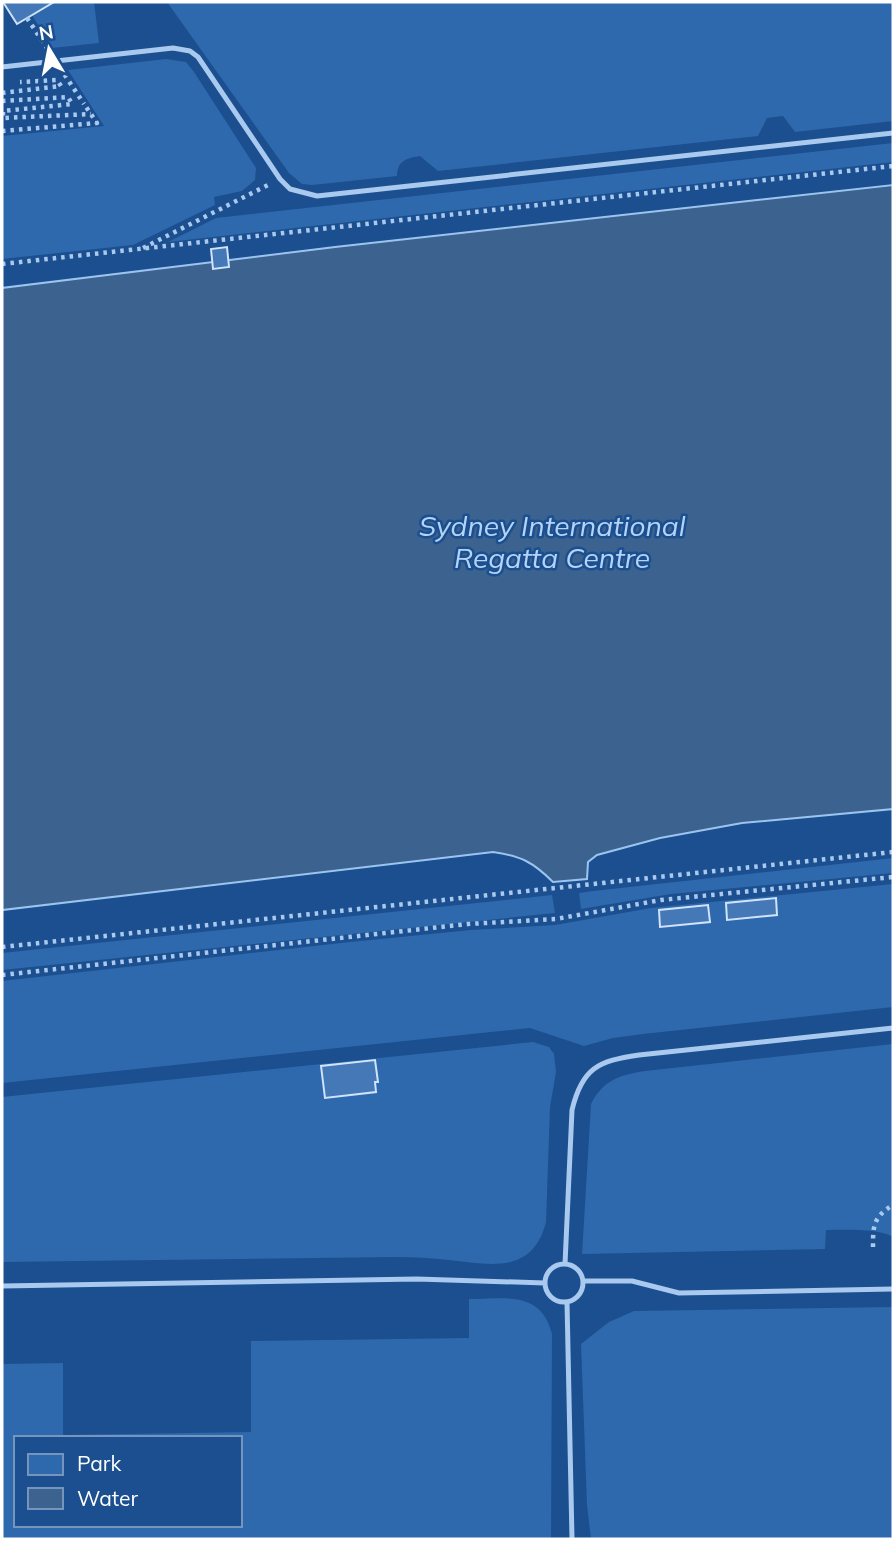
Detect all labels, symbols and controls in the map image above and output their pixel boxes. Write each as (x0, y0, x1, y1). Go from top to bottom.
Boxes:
north arrow (14, 14, 84, 84)
text: N (37, 19, 55, 45)
water label: Sydney International Regatta Centre (419, 508, 686, 575)
legend (14, 1436, 242, 1527)
text: Park (77, 1450, 121, 1476)
text: Water (77, 1485, 138, 1511)

